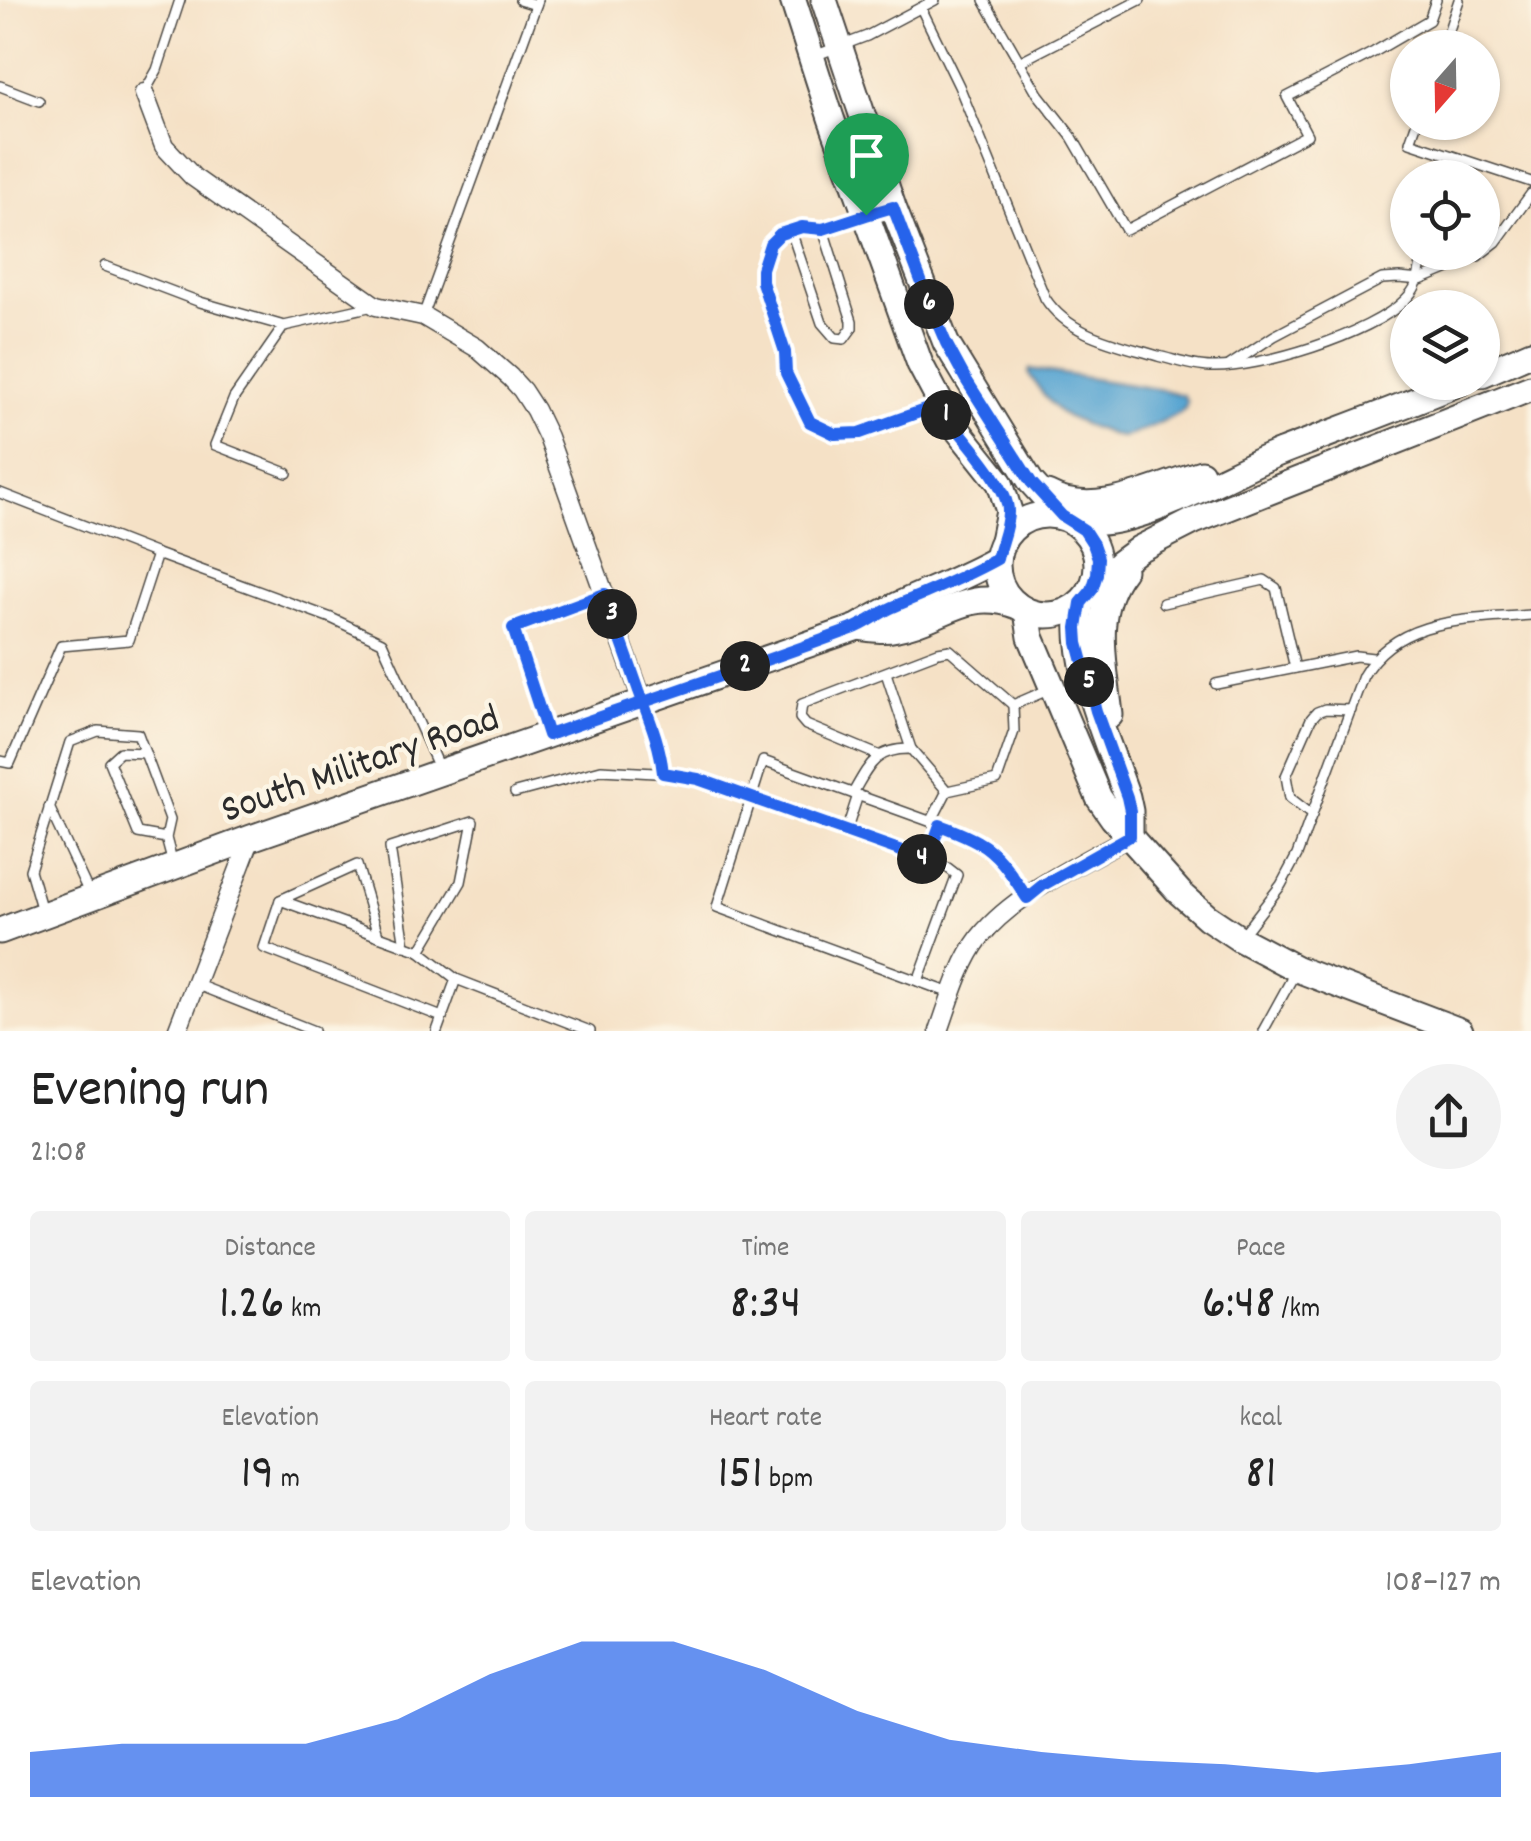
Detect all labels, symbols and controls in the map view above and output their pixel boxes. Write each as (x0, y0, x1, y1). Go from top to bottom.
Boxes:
north arrow (1390, 30, 1500, 140)
map controls (1390, 30, 1500, 400)
pin (824, 113, 909, 216)
icon: arrive (839, 128, 894, 183)
button: locate (1390, 160, 1500, 270)
pin: 6 (904, 279, 954, 329)
text: 6 (922, 284, 936, 324)
button: layers (1390, 290, 1500, 400)
pin: 1 (921, 390, 971, 440)
text: 1 (943, 395, 949, 435)
pin: 3 (587, 589, 637, 639)
text: 3 (606, 594, 618, 634)
pin: 2 (720, 641, 770, 691)
text: 2 (739, 646, 751, 686)
pin: 5 (1064, 657, 1114, 707)
text: 5 (1083, 662, 1095, 702)
street label: South Military Road (214, 693, 508, 841)
pin: 4 (897, 834, 947, 884)
text: 4 (916, 839, 928, 879)
text: Evening run (30, 1054, 269, 1133)
button: share (1396, 1064, 1501, 1169)
text: 21:08 (30, 1131, 87, 1177)
text: Distance (224, 1230, 316, 1270)
text: Time (742, 1230, 789, 1270)
text: Pace (1236, 1230, 1286, 1270)
text: 1.26 (219, 1270, 284, 1342)
text: 8:34 (730, 1270, 801, 1342)
text: 6:48 (1201, 1270, 1275, 1342)
text: km (284, 1291, 322, 1331)
text: /km (1275, 1291, 1320, 1331)
text: Elevation (221, 1400, 319, 1440)
text: Heart rate (709, 1400, 822, 1440)
text: kcal (1240, 1400, 1282, 1440)
text: 19 (240, 1440, 274, 1512)
text: 151 (718, 1440, 763, 1512)
text: 81 (1245, 1440, 1276, 1512)
text: m (274, 1461, 300, 1501)
text: bpm (763, 1461, 813, 1501)
text: Elevation (30, 1561, 141, 1607)
text: 108–127 m (1385, 1561, 1501, 1607)

